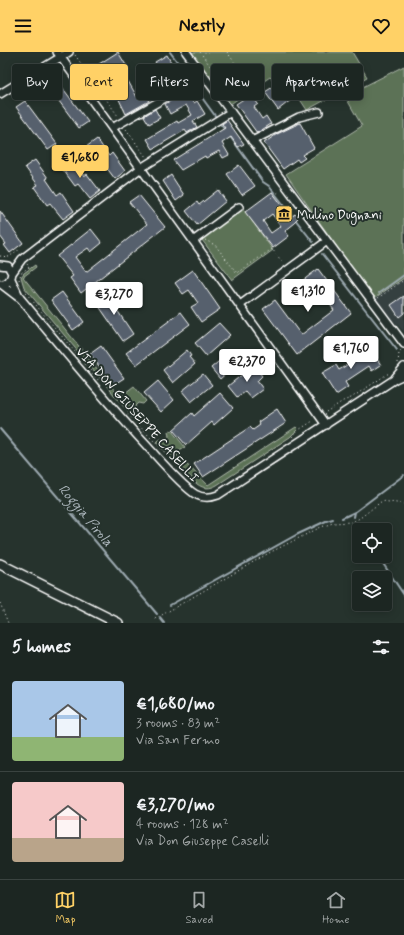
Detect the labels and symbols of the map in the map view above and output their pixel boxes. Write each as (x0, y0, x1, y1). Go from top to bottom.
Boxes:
pin: €1,680 (47, 145, 113, 179)
museum icon: Mulino Dugnani (274, 204, 294, 224)
place label: Mulino Dugnani (297, 207, 382, 225)
pin: €1,310 (275, 279, 341, 313)
pin: €3,270 (81, 282, 147, 316)
pin: €1,760 (318, 336, 384, 370)
street label: VIA DON GIUSEPPE CASELLI (72, 344, 202, 486)
pin: €2,370 (214, 349, 280, 383)
water label: Roggia Pirola (52, 481, 117, 552)

